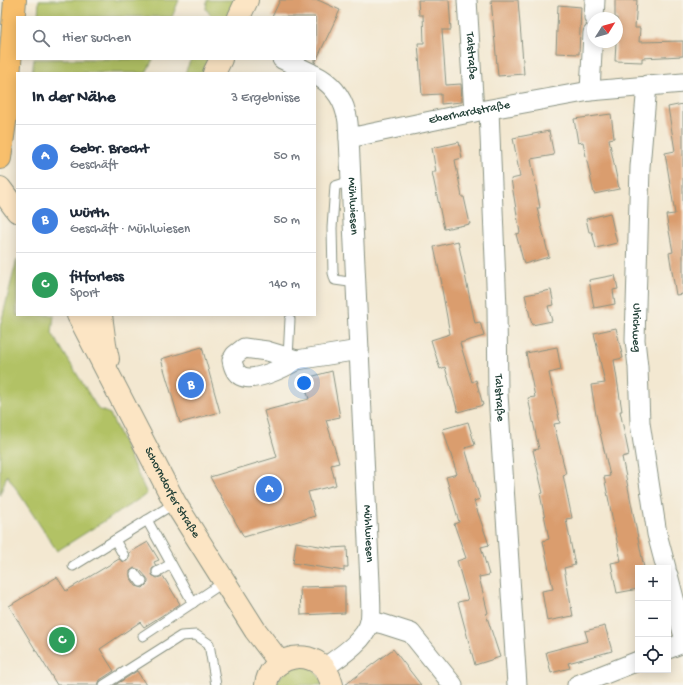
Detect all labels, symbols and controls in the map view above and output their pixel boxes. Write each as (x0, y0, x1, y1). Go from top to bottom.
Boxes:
north arrow (587, 12, 623, 48)
search box (16, 16, 316, 60)
icon: search (30, 27, 52, 49)
text: Hier suchen (62, 29, 131, 47)
street label: Talstraße (462, 31, 479, 81)
text: In der Nähe (32, 88, 115, 108)
text: 3 Ergebnisse (231, 91, 300, 106)
street label: Eberhardstraße (428, 98, 512, 128)
text: Gebr. Brecht (70, 140, 149, 158)
text: A (41, 149, 49, 164)
text: 50 m (273, 149, 300, 164)
text: Geschäft (70, 158, 118, 173)
street label: Mühlwiesen (344, 177, 361, 235)
text: Würth (70, 204, 109, 222)
text: B (42, 213, 48, 228)
text: 50 m (273, 213, 300, 228)
text: Geschäft · Mühlwiesen (70, 222, 190, 237)
text: fitforless (70, 268, 124, 286)
text: C (41, 277, 49, 292)
text: 140 m (269, 277, 300, 292)
text: Sport (70, 286, 99, 301)
street label: Ulrichweg (628, 303, 643, 353)
pin: B (178, 370, 204, 400)
your location (294, 373, 314, 393)
street label: Talstraße (491, 373, 507, 423)
street label: Schorndorfer Straße (141, 445, 203, 542)
pin: A (256, 474, 282, 504)
street label: Mühlwiesen (359, 505, 376, 563)
map controls (635, 565, 671, 673)
button: + (635, 565, 671, 601)
button: − (635, 601, 671, 637)
pin: C (49, 625, 75, 655)
button: locate (635, 637, 671, 673)

